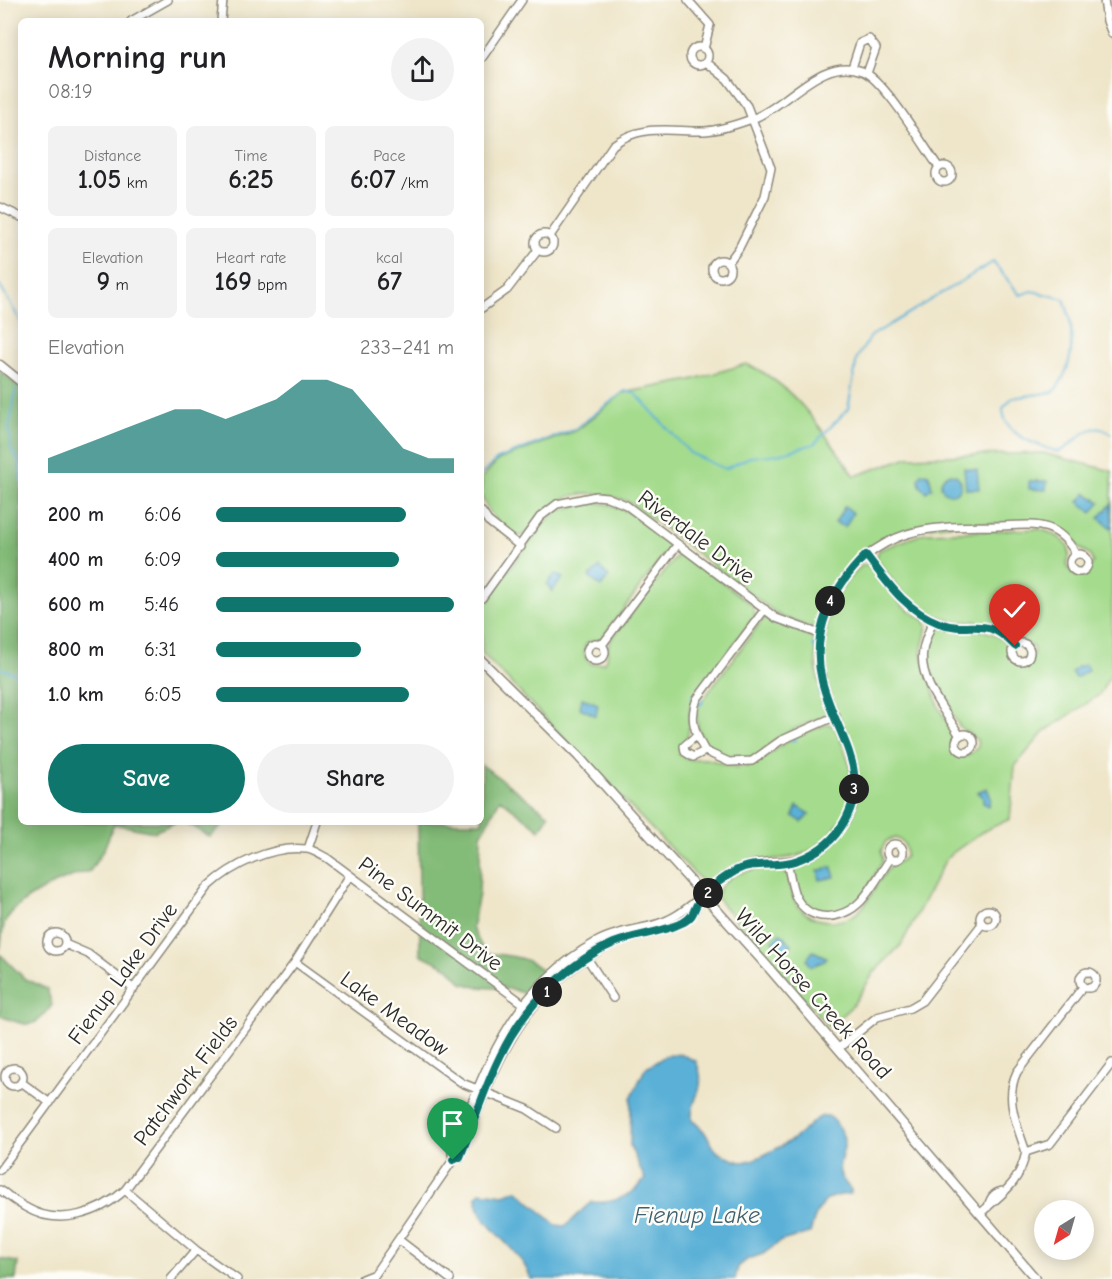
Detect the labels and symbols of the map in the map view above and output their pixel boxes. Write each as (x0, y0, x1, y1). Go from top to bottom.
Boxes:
street label: Riverdale Drive (633, 484, 760, 589)
pin (989, 584, 1040, 646)
pin: 4 (815, 586, 845, 616)
pin: 3 (839, 774, 869, 804)
street label: Pine Summit Drive (353, 851, 508, 976)
pin: 2 (693, 878, 723, 908)
street label: Fienup Lake Drive (63, 898, 183, 1050)
street label: Wild Horse Creek Road (730, 903, 897, 1084)
street label: Lake Meadow (335, 966, 454, 1062)
pin: 1 (532, 977, 562, 1007)
street label: Patchwork Fields (128, 1010, 243, 1151)
pin (427, 1098, 478, 1160)
north arrow (1034, 1200, 1094, 1260)
water label: Fienup Lake (634, 1201, 760, 1229)

